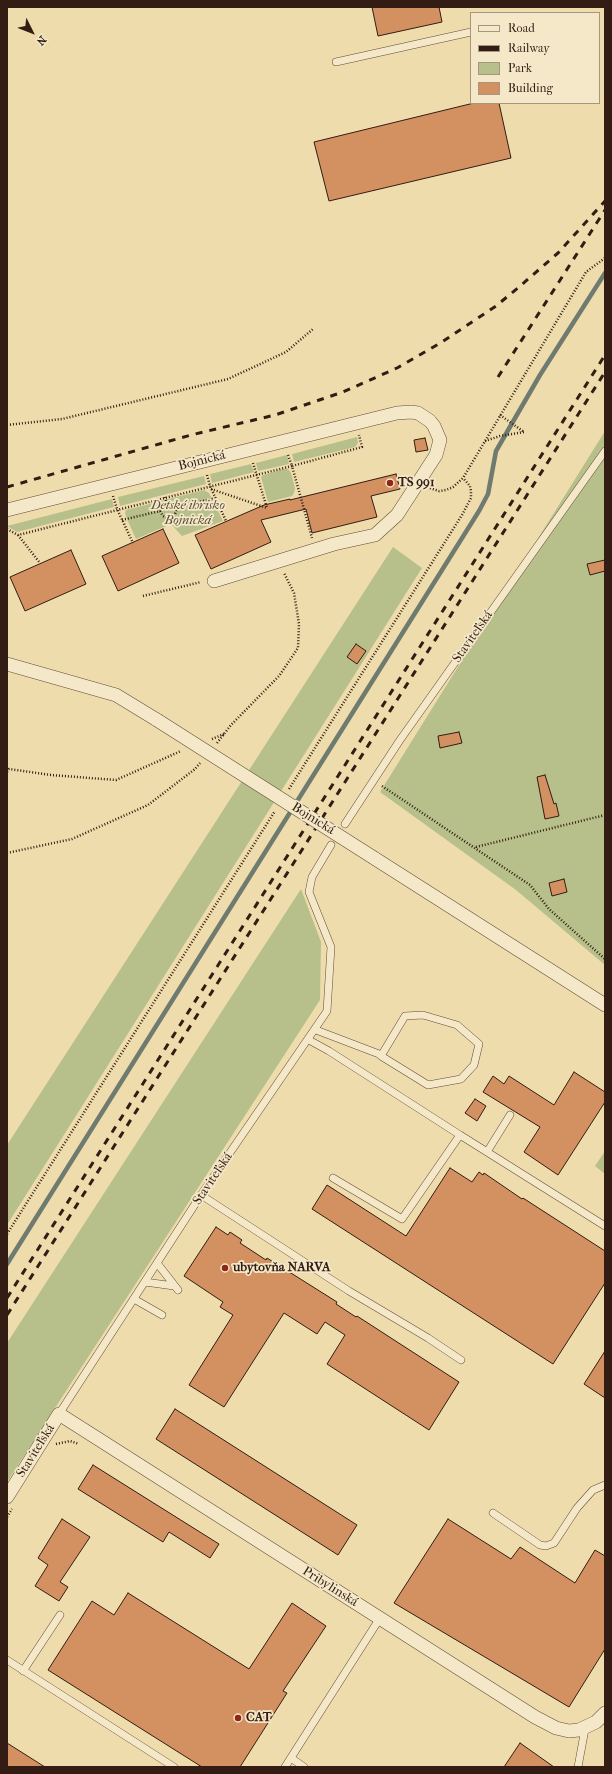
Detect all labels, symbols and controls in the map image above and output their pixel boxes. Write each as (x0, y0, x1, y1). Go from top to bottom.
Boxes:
north arrow (12, 12, 52, 52)
legend (470, 12, 600, 104)
text: Road (508, 21, 535, 35)
text: N (34, 33, 49, 48)
text: Railway (508, 41, 550, 55)
text: Park (508, 61, 532, 75)
text: Building (508, 81, 553, 95)
street label: Bojnická (177, 448, 227, 474)
place label: TS 991 (398, 475, 435, 491)
marker: TS 991 (385, 478, 395, 488)
park label: Detské ihrisko Bojnická (151, 498, 225, 529)
street label: Staviteľská (449, 608, 497, 666)
street label: Bojnická (289, 800, 337, 838)
street label: Staviteľská (190, 1150, 236, 1208)
place label: ubytovňa NARVA (233, 1260, 330, 1276)
marker: ubytovňa NARVA (220, 1263, 230, 1273)
street label: Staviteľská (14, 1421, 58, 1481)
street label: Pribylinská (299, 1564, 361, 1610)
place label: CAT (246, 1710, 272, 1726)
marker: CAT (233, 1713, 243, 1723)

